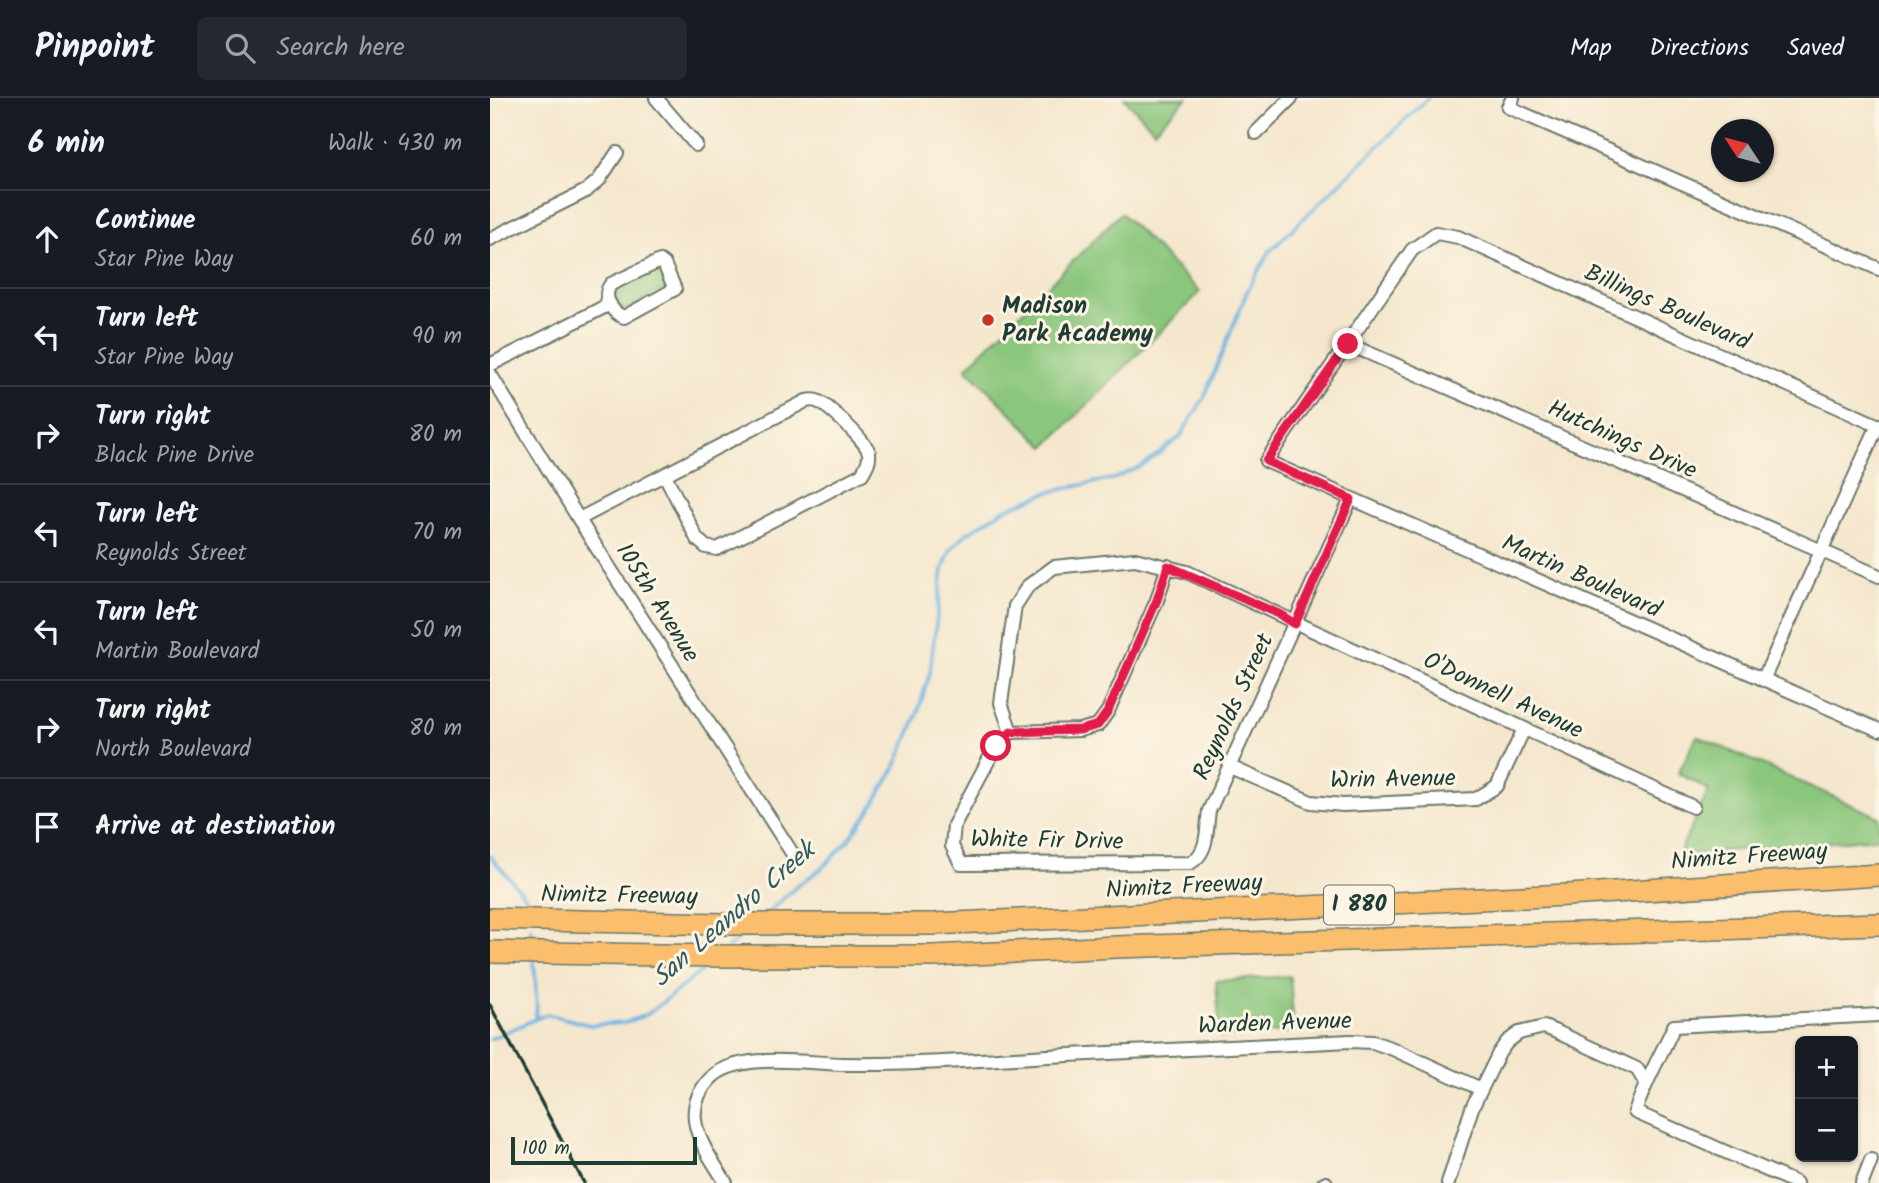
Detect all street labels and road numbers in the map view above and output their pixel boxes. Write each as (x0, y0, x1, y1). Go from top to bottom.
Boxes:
street label: Billings Boulevard (1578, 254, 1757, 362)
street label: Hutchings Drive (1541, 390, 1703, 490)
street label: Martin Boulevard (1495, 524, 1668, 630)
street label: 105th Avenue (605, 535, 709, 671)
street label: Reynolds Street (1183, 626, 1285, 787)
street label: O'Donnell Avenue (1416, 642, 1590, 750)
street label: Wrin Avenue (1330, 759, 1456, 801)
street label: White Fir Drive (970, 820, 1124, 862)
street label: Nimitz Freeway (1669, 832, 1829, 882)
street label: Nimitz Freeway (1105, 863, 1264, 911)
street label: Nimitz Freeway (540, 875, 699, 917)
road number: I 880 (1324, 886, 1394, 925)
street label: Warden Avenue (1197, 1002, 1353, 1046)

